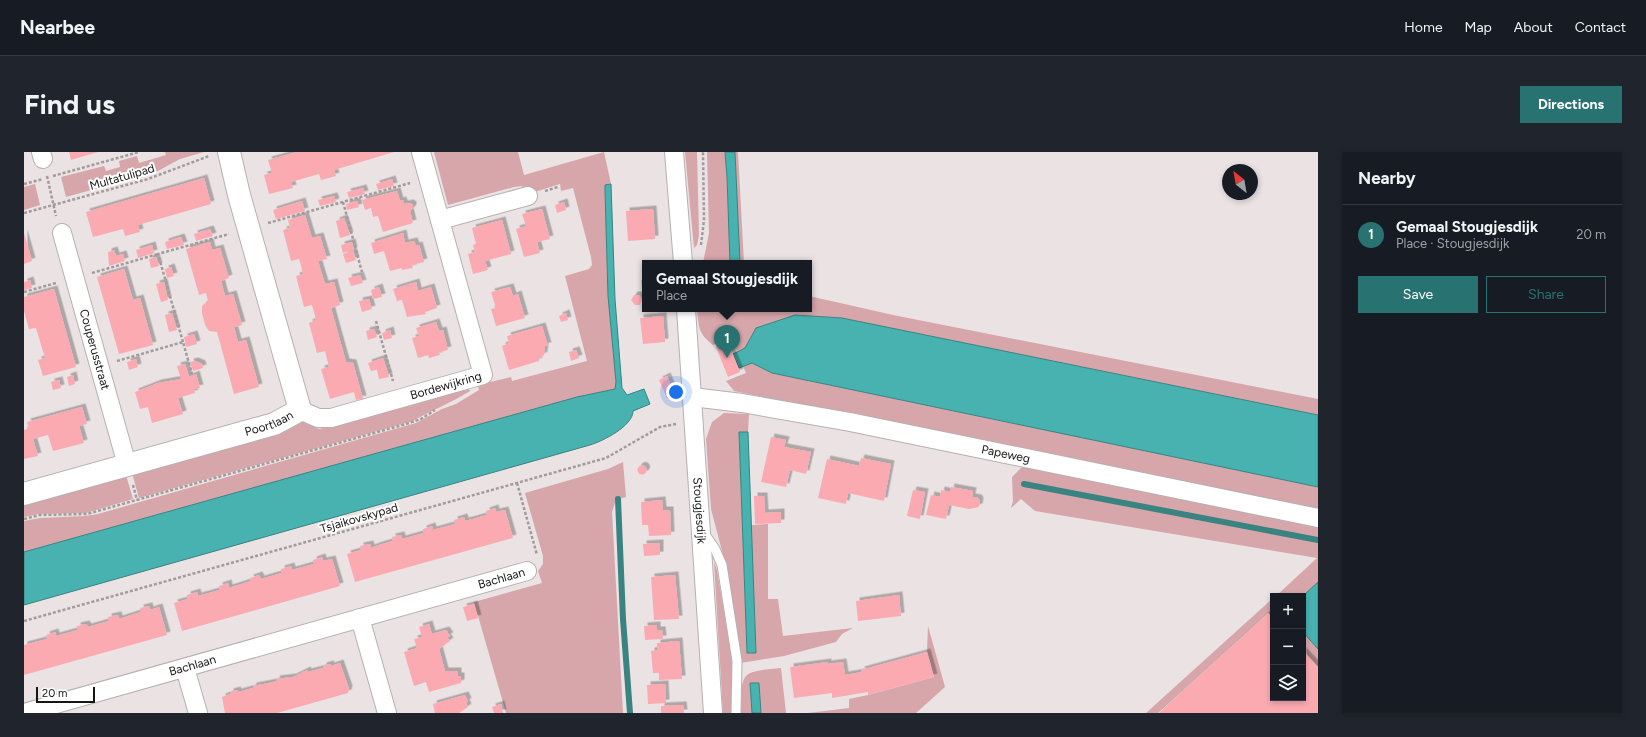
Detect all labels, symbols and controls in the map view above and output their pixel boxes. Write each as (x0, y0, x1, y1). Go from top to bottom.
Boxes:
text: Nearbee (20, 16, 95, 39)
text: Home (1404, 19, 1443, 36)
text: Map (1465, 19, 1492, 36)
text: About (1514, 19, 1553, 36)
text: Contact (1575, 19, 1626, 36)
button: Directions (1520, 86, 1622, 123)
text: Find us (24, 87, 115, 121)
street label: Multatulipad (88, 161, 156, 193)
north arrow (1222, 164, 1258, 200)
text: Nearby (1358, 168, 1416, 188)
text: Gemaal Stougjesdijk (1396, 218, 1538, 236)
text: 1 (1368, 227, 1374, 242)
text: 20 m (1576, 227, 1606, 242)
text: Place · Stougjesdijk (1396, 236, 1509, 251)
popup (642, 260, 812, 312)
text: Gemaal Stougjesdijk (656, 270, 798, 288)
button: Save (1358, 276, 1478, 313)
button: Share (1486, 276, 1606, 313)
text: Place (656, 288, 687, 303)
street label: Couperusstraat (77, 307, 113, 392)
pin: 1 (714, 325, 740, 358)
street label: Bordewijkring (408, 369, 483, 402)
your location (666, 382, 686, 402)
street label: Poortlaan (243, 408, 296, 439)
street label: Papeweg (980, 442, 1031, 466)
street label: Stougjesdijk (690, 477, 709, 545)
street label: Tsjaikovskypad (318, 500, 400, 536)
street label: Bachlaan (476, 565, 527, 592)
map controls (1270, 593, 1306, 701)
button: + (1270, 593, 1306, 629)
button: − (1270, 629, 1306, 665)
street label: Bachlaan (167, 652, 218, 679)
button: layers (1270, 665, 1306, 701)
scale bar (36, 685, 95, 704)
text: 20 m (42, 687, 67, 700)

